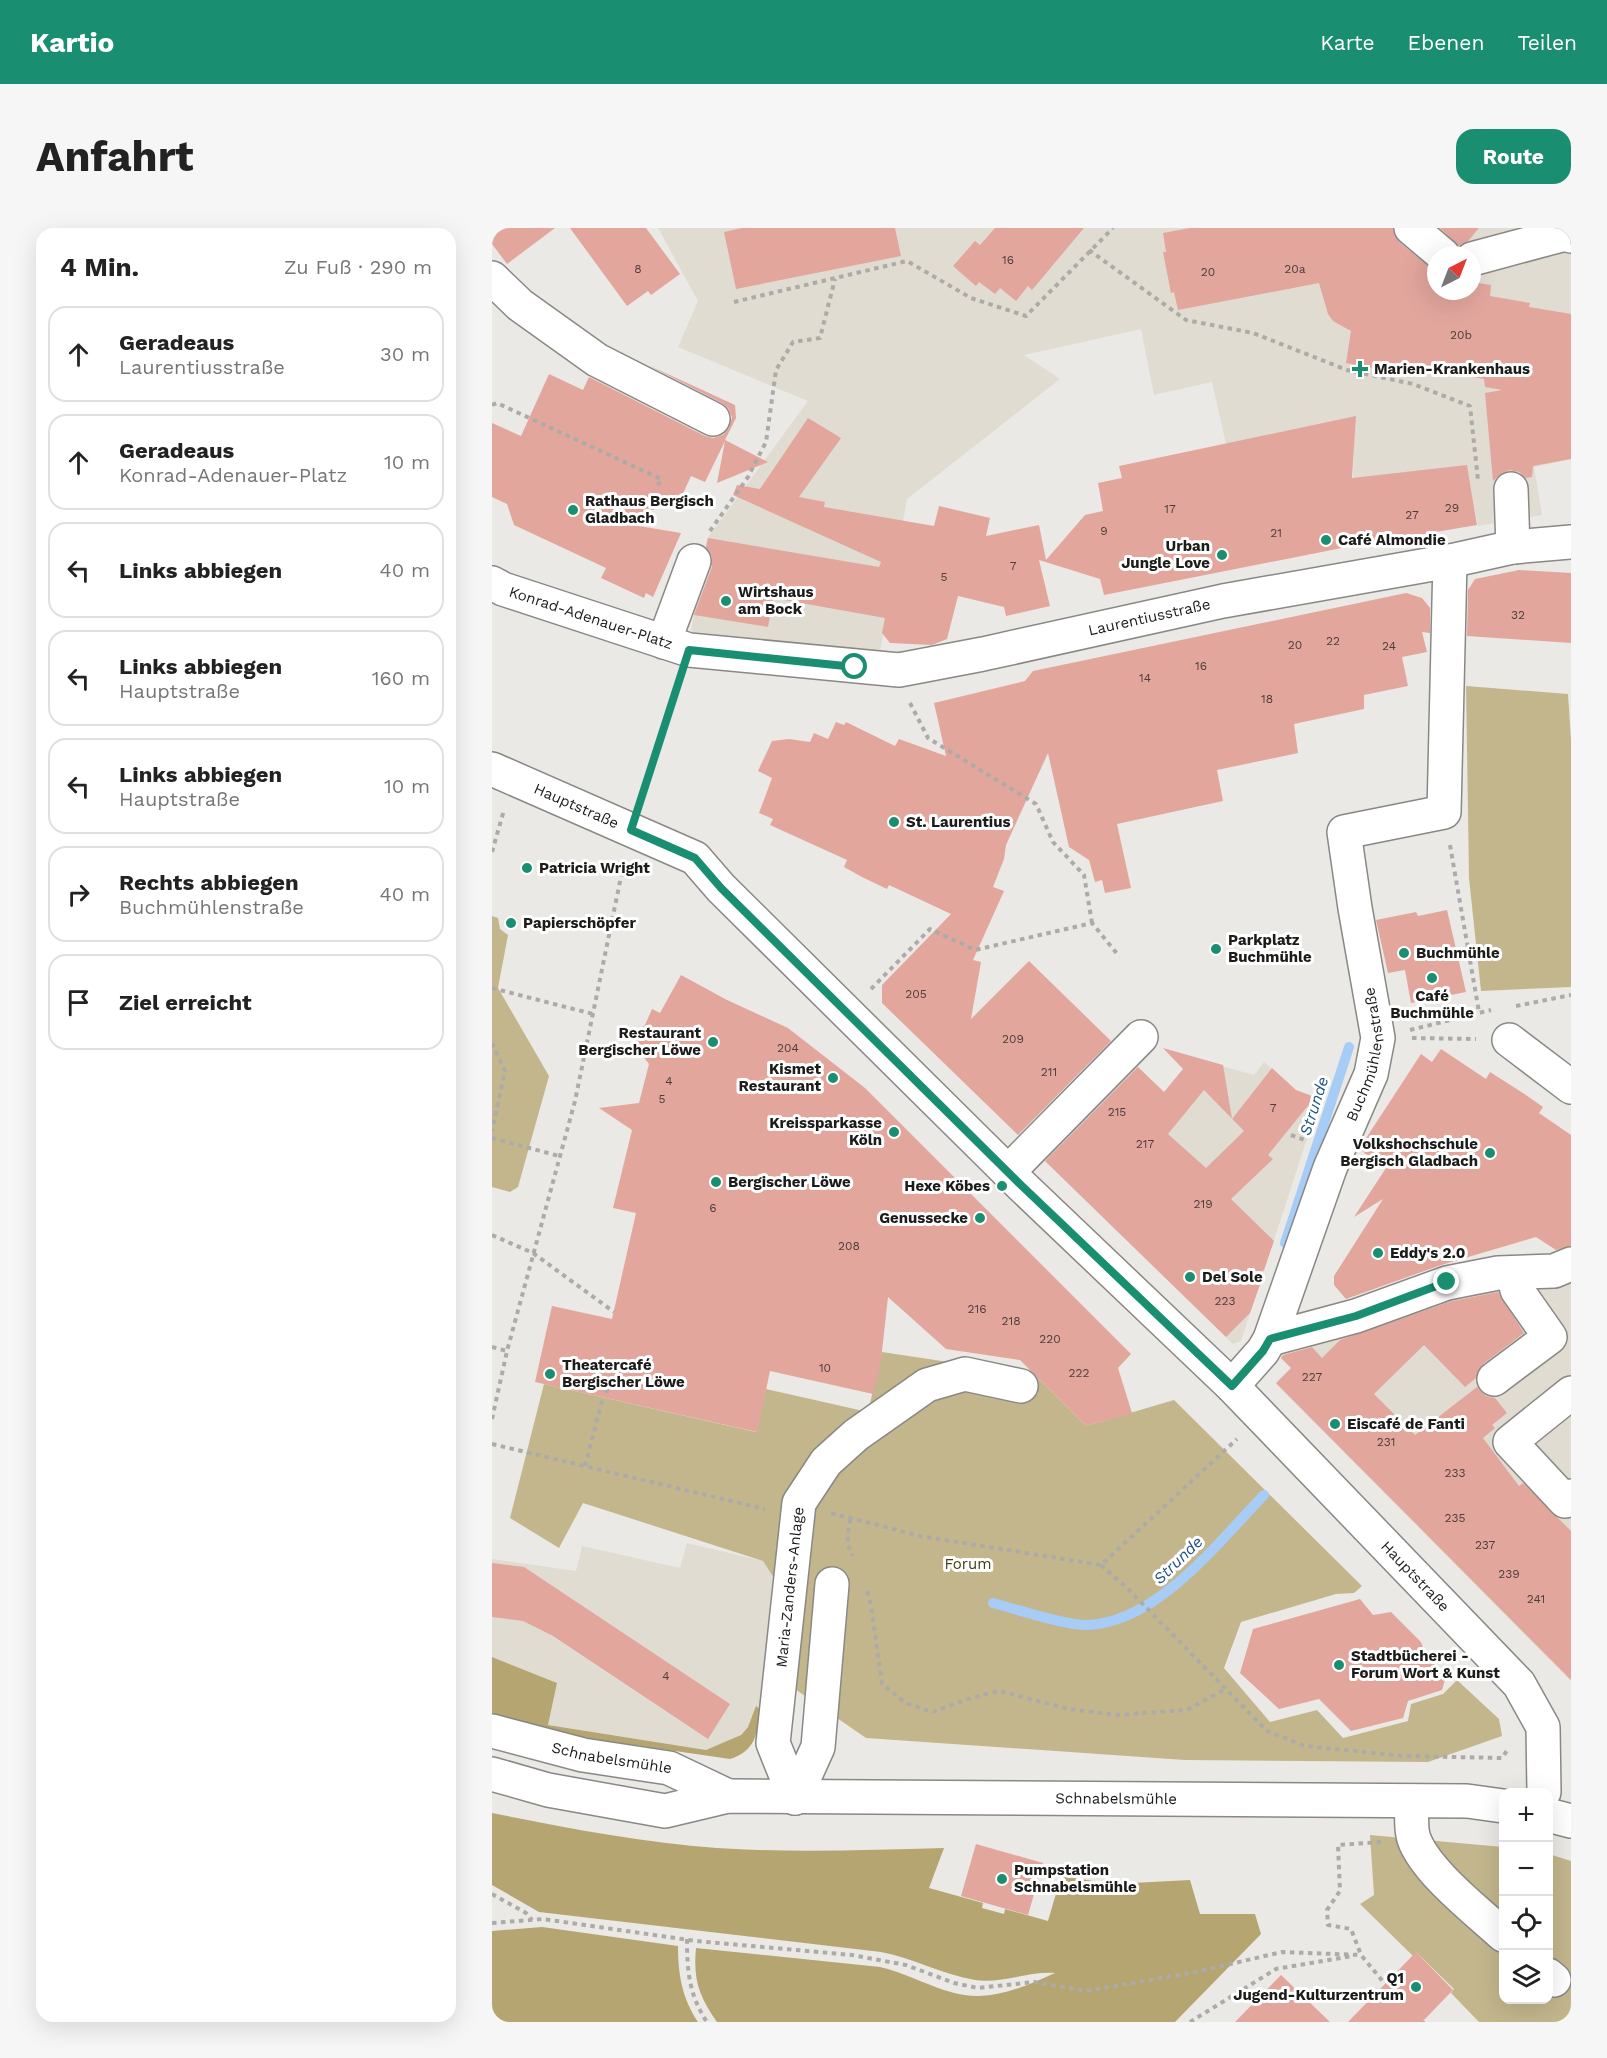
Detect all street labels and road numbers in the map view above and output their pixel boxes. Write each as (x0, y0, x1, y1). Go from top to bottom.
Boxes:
street label: Konrad-Adenauer-Platz (507, 583, 675, 653)
street label: Laurentiusstraße (1087, 595, 1212, 639)
street label: Hauptstraße (531, 779, 621, 832)
street label: Buchmühlenstraße (1342, 986, 1388, 1124)
street label: Maria-Zanders-Anlage (772, 1506, 808, 1669)
street label: Hauptstraße (1377, 1537, 1453, 1615)
street label: Schnabelsmühle (550, 1738, 673, 1777)
street label: Schnabelsmühle (1055, 1789, 1177, 1808)

